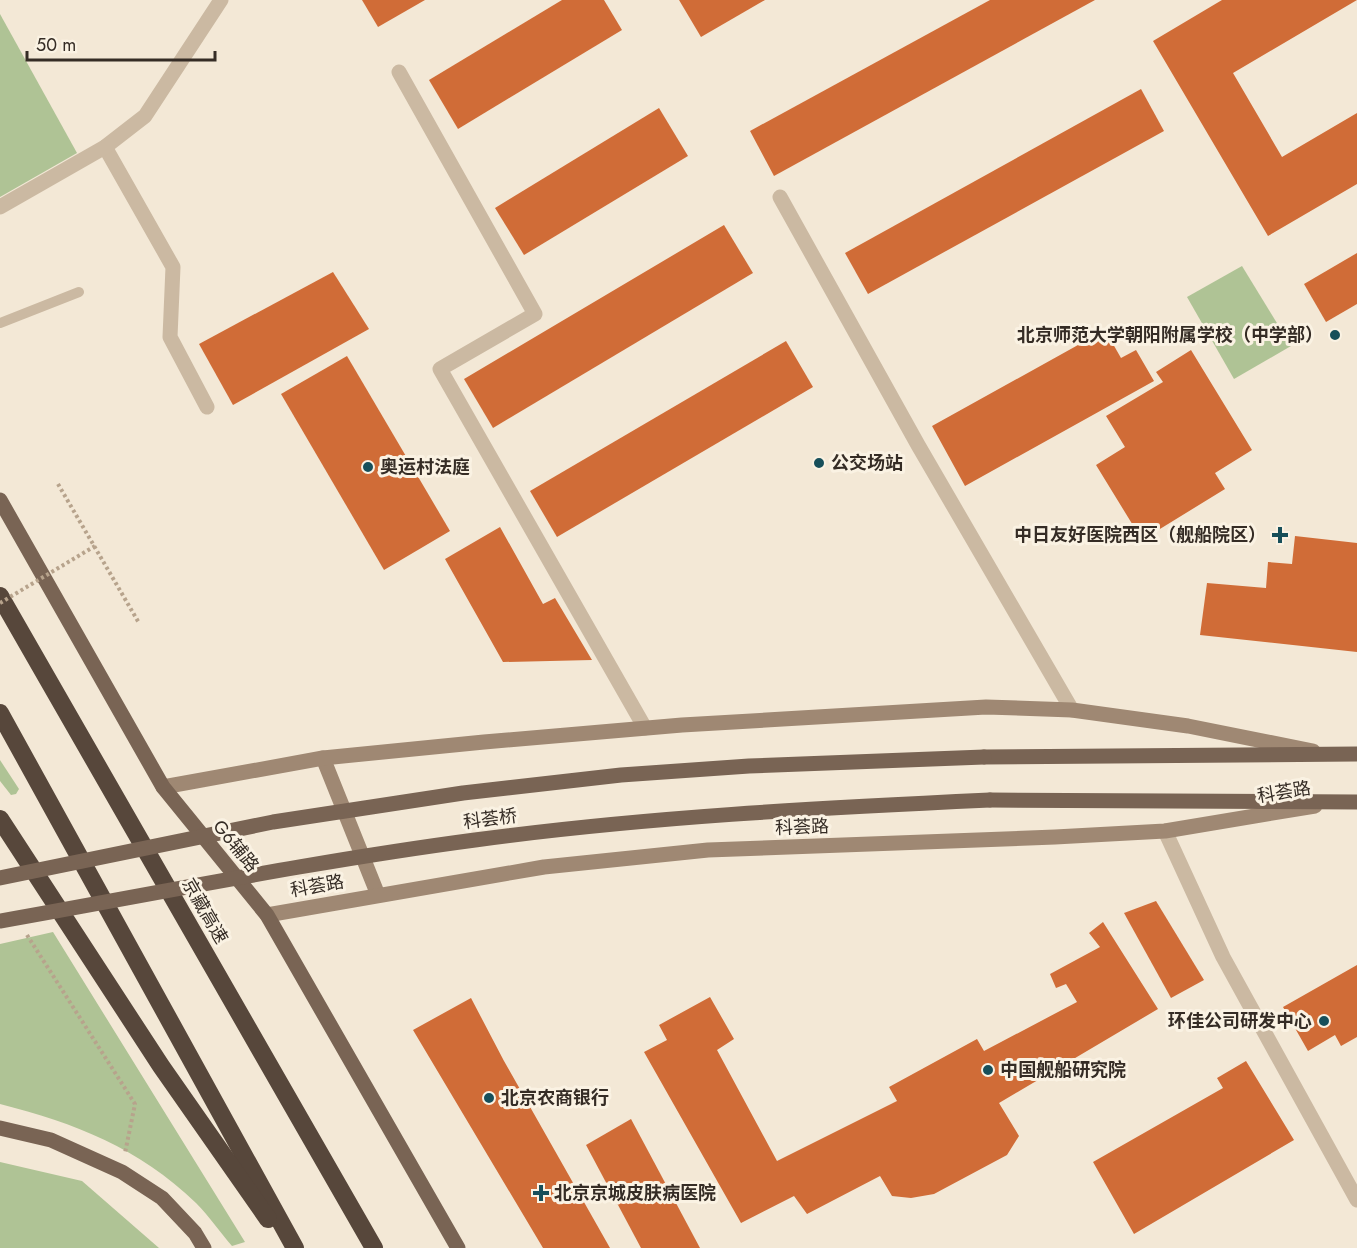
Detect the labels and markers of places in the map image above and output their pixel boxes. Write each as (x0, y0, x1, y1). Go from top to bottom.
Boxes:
place label: 北京师范大学朝阳附属学校（中学部） (1017, 322, 1323, 348)
marker: 北京师范大学朝阳附属学校（中学部） (1328, 328, 1342, 342)
place label: 公交场站 (831, 450, 903, 476)
place label: 奥运村法庭 (380, 454, 470, 480)
marker: 公交场站 (812, 456, 826, 470)
marker: 奥运村法庭 (361, 460, 375, 474)
place label: 中日友好医院西区（舰船院区） (1014, 522, 1266, 548)
marker: 中日友好医院西区（舰船院区） (1271, 526, 1289, 544)
place label: 环佳公司研发中心 (1168, 1008, 1312, 1034)
marker: 环佳公司研发中心 (1317, 1014, 1331, 1028)
place label: 中国舰船研究院 (1000, 1057, 1126, 1083)
marker: 中国舰船研究院 (981, 1063, 995, 1077)
place label: 北京农商银行 (501, 1085, 609, 1111)
marker: 北京农商银行 (482, 1091, 496, 1105)
place label: 北京京城皮肤病医院 (554, 1180, 716, 1206)
marker: 北京京城皮肤病医院 (532, 1184, 550, 1202)

